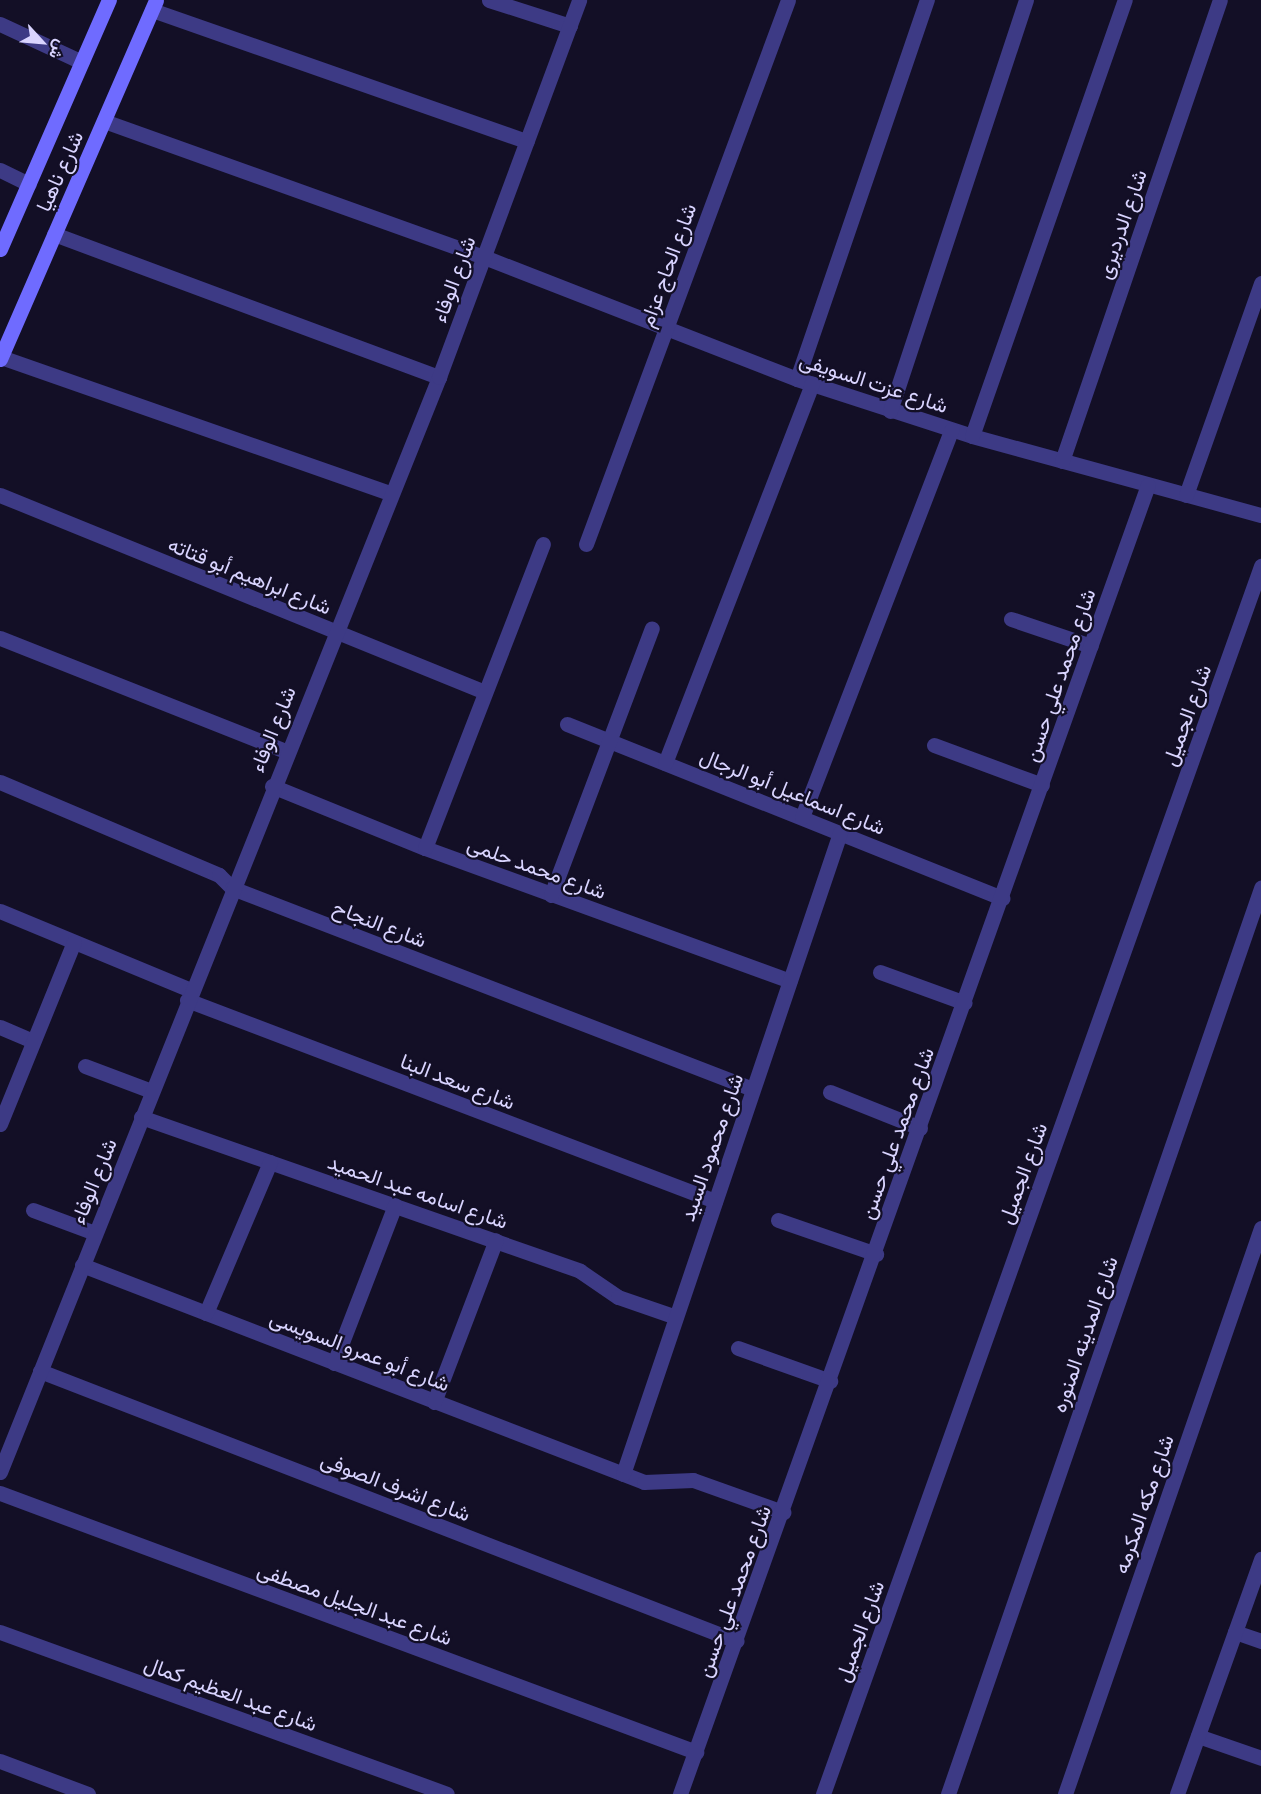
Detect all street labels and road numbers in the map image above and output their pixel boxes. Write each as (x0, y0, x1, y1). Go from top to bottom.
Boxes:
street label: شارع ناهيا (30, 127, 88, 215)
street label: شارع الدرديرى (1091, 166, 1151, 282)
street label: شارع الحاج عزام (633, 200, 701, 330)
street label: شارع الوفاء (426, 232, 480, 326)
street label: شارع عزت السويفى (797, 346, 951, 418)
street label: شارع ابراهيم أبو قتاته (165, 531, 335, 619)
street label: شارع محمد علي حسن (1018, 585, 1100, 765)
street label: شارع الجميل (1156, 661, 1216, 769)
street label: شارع الوفاء (243, 683, 301, 775)
street label: شارع اسماعيل أبو الرجال (697, 742, 889, 840)
street label: شارع محمد حلمى (464, 830, 610, 904)
street label: شارع النجاح (330, 894, 430, 952)
street label: شارع محمد علي حسن (853, 1044, 939, 1222)
street label: شارع سعد البنا (397, 1048, 519, 1114)
street label: شارع محمود السيد (674, 1070, 748, 1224)
street label: شارع الجميل (992, 1119, 1052, 1227)
street label: شارع الوفاء (64, 1135, 122, 1227)
street label: شارع اسامه عبد الحميد (325, 1148, 511, 1234)
street label: شارع المدينه المنوره (1045, 1253, 1123, 1415)
street label: شارع أبو عمرو السويسى (266, 1304, 454, 1396)
street label: شارع مكه المكرمه (1107, 1431, 1179, 1577)
street label: شارع اشرف الصوفى (318, 1446, 474, 1526)
street label: شارع محمد علي حسن (690, 1502, 776, 1680)
street label: شارع عبد الجليل مصطفى (254, 1556, 456, 1650)
street label: شارع الجميل (829, 1577, 889, 1685)
street label: شارع عبد العظيم كمال (141, 1650, 321, 1736)

